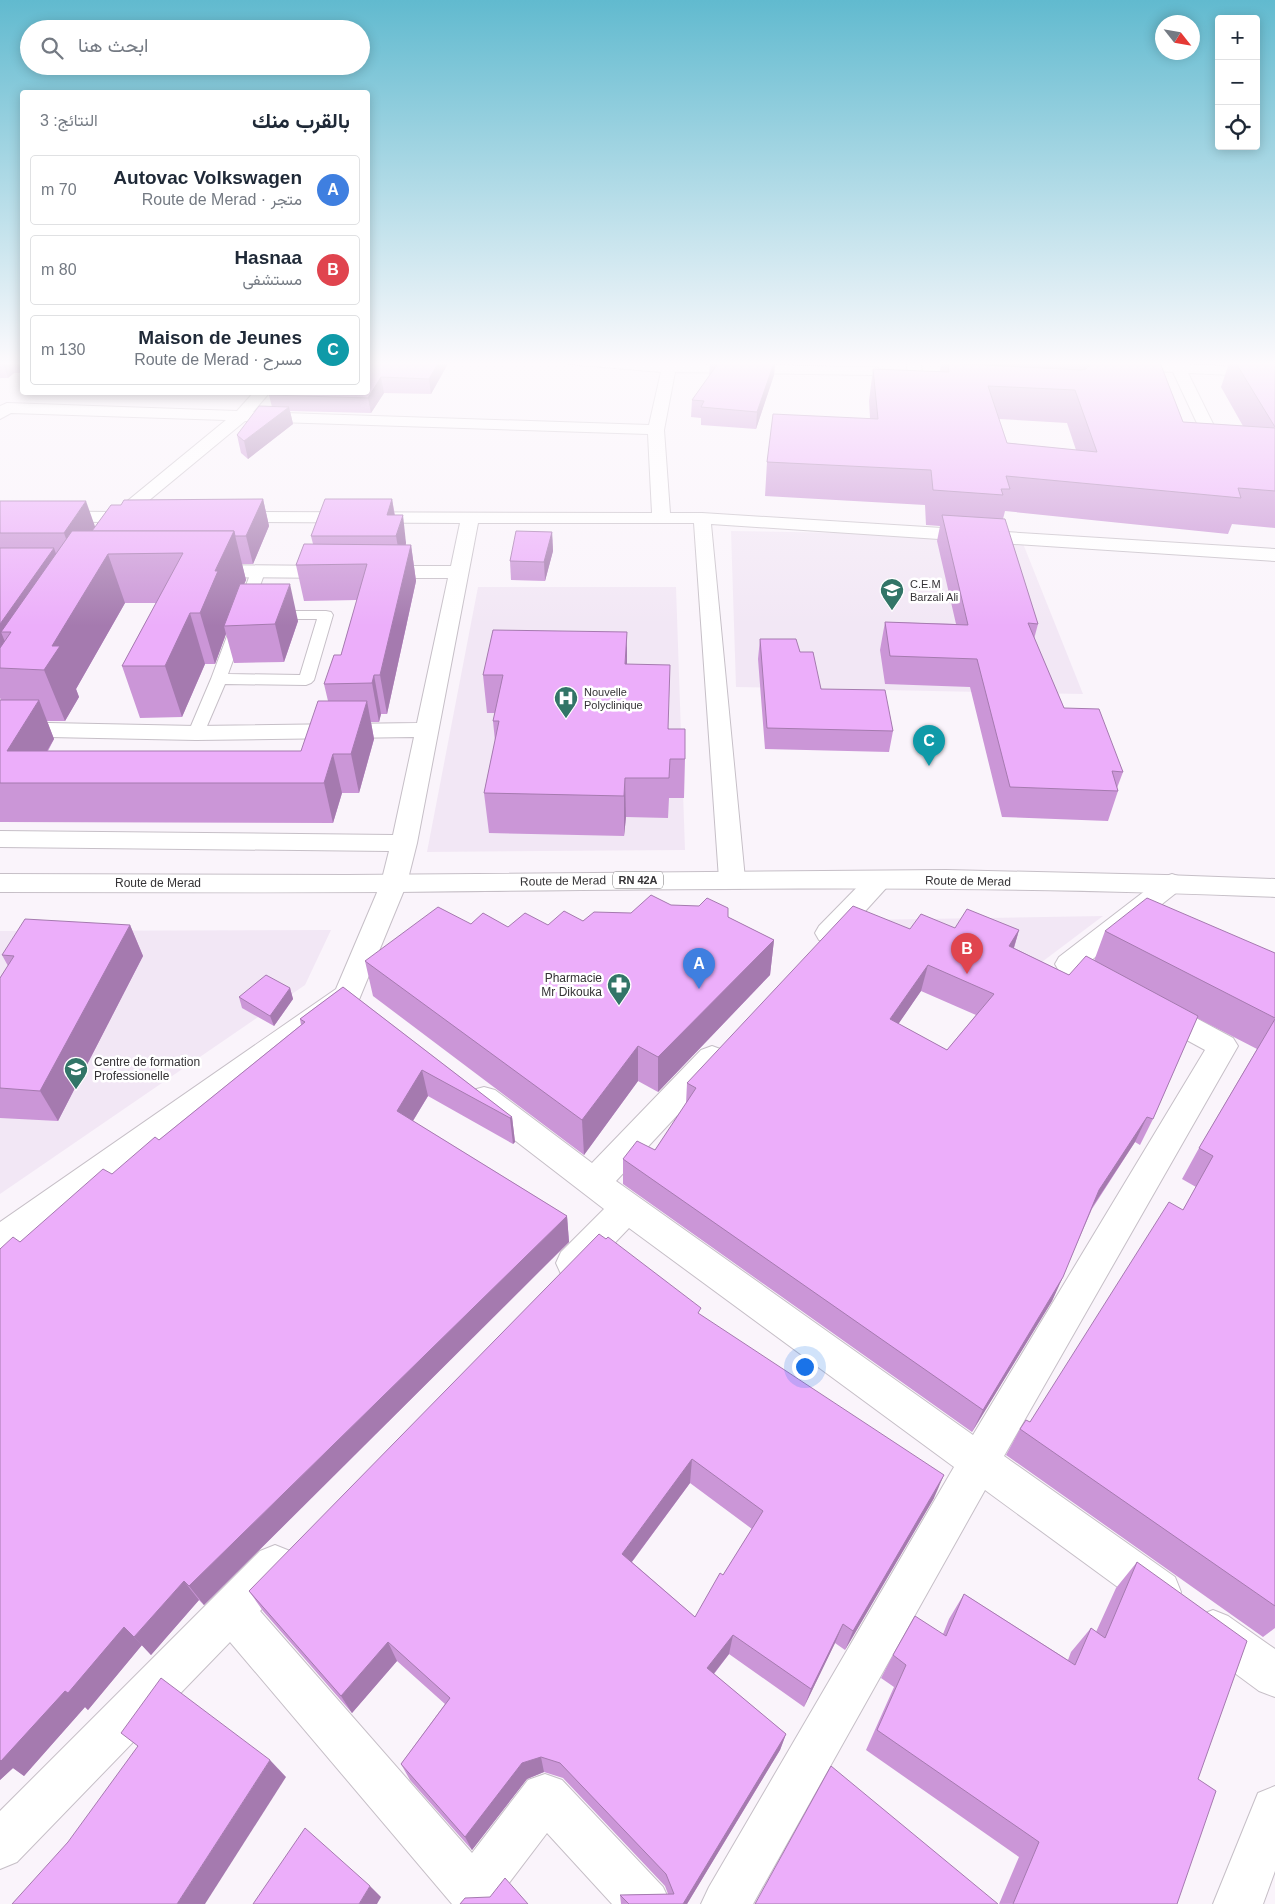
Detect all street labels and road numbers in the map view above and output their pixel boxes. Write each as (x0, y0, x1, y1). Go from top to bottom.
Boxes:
road number: RN 42A (613, 872, 663, 888)
street label: Route de Merad (520, 873, 606, 889)
street label: Route de Merad (925, 873, 1011, 889)
street label: Route de Merad (115, 876, 201, 890)

